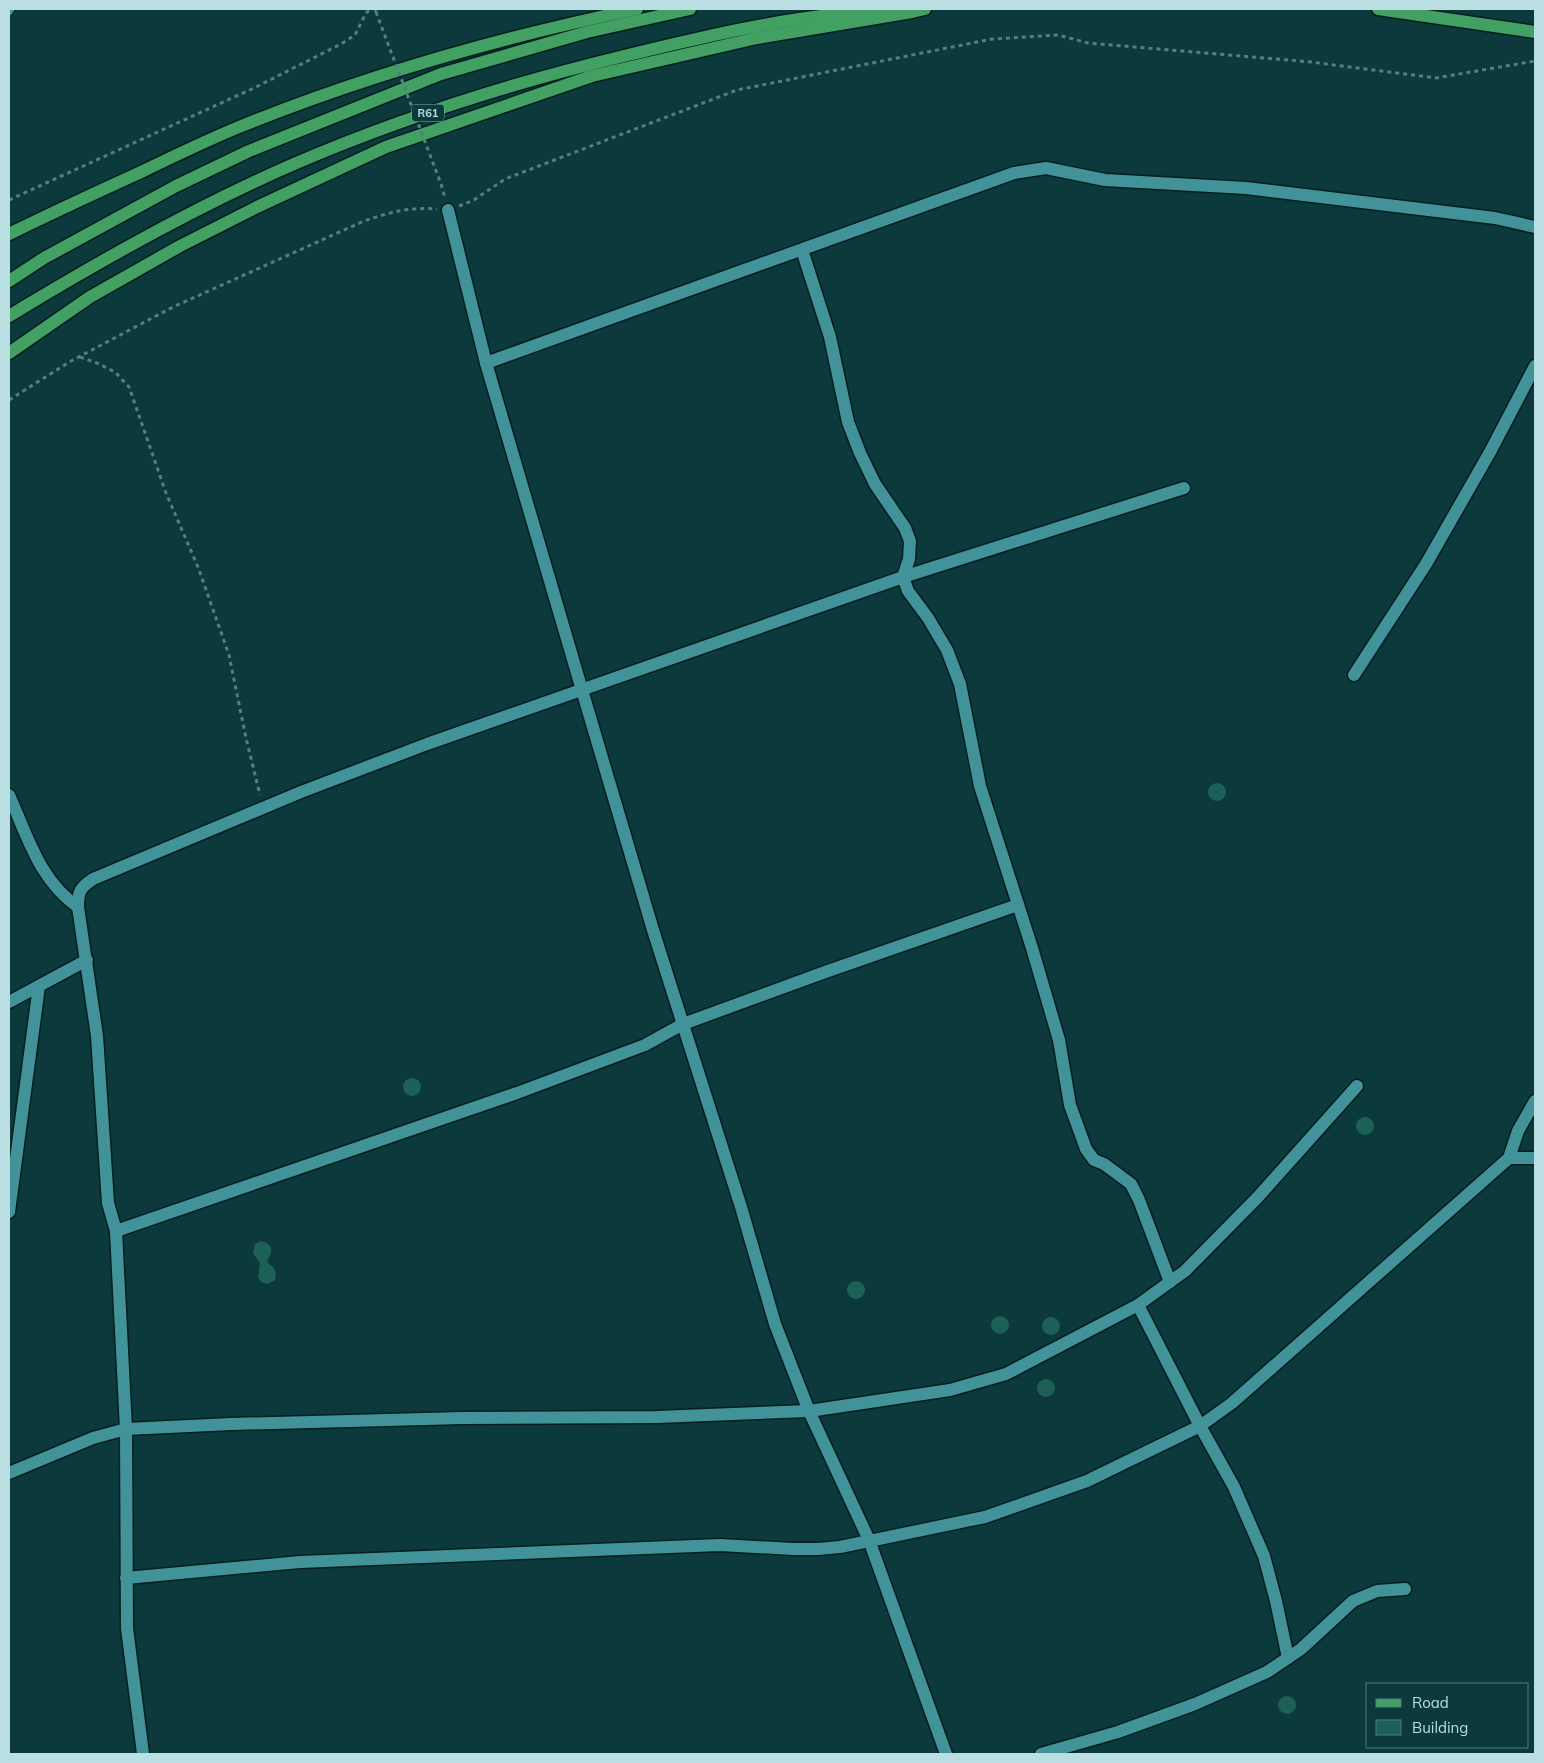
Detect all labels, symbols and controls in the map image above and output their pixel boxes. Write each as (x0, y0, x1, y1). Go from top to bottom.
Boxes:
road number: R61 (412, 105, 444, 122)
legend (1366, 1683, 1529, 1748)
text: Road (1412, 1693, 1449, 1712)
text: Building (1412, 1718, 1468, 1737)

